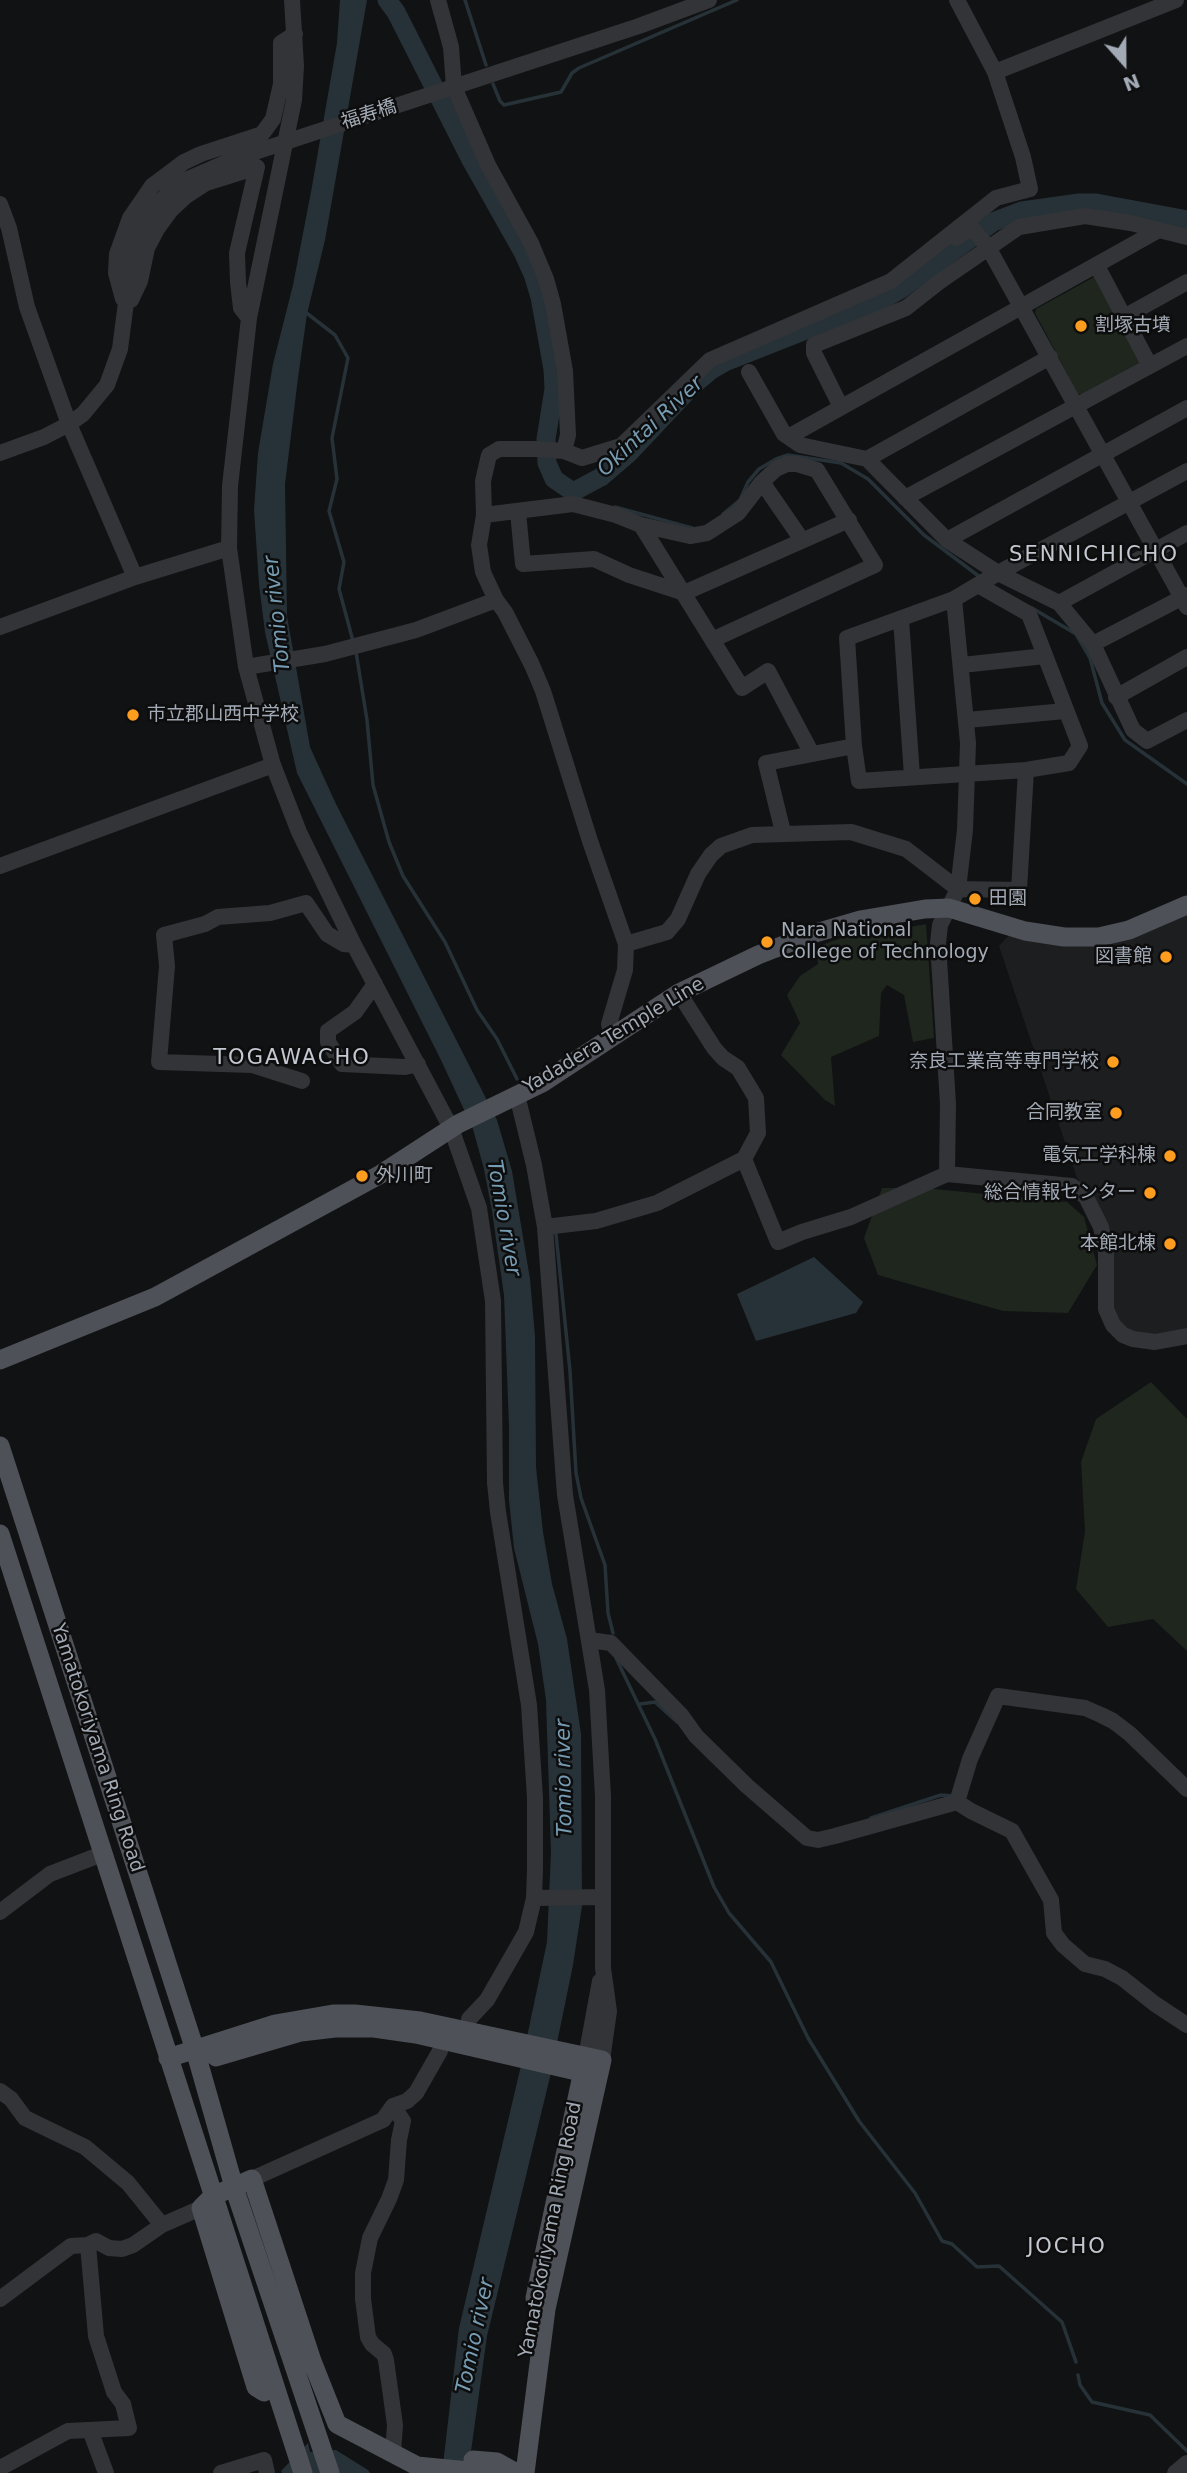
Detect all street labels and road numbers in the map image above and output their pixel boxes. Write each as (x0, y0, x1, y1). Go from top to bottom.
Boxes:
street label: 福寿橋 (338, 95, 400, 135)
street label: Yadadera Temple Line (519, 973, 709, 1099)
street label: Yamatokoriyama Ring Road (46, 1621, 148, 1875)
street label: Yamatokoriyama Ring Road (515, 2100, 587, 2360)

